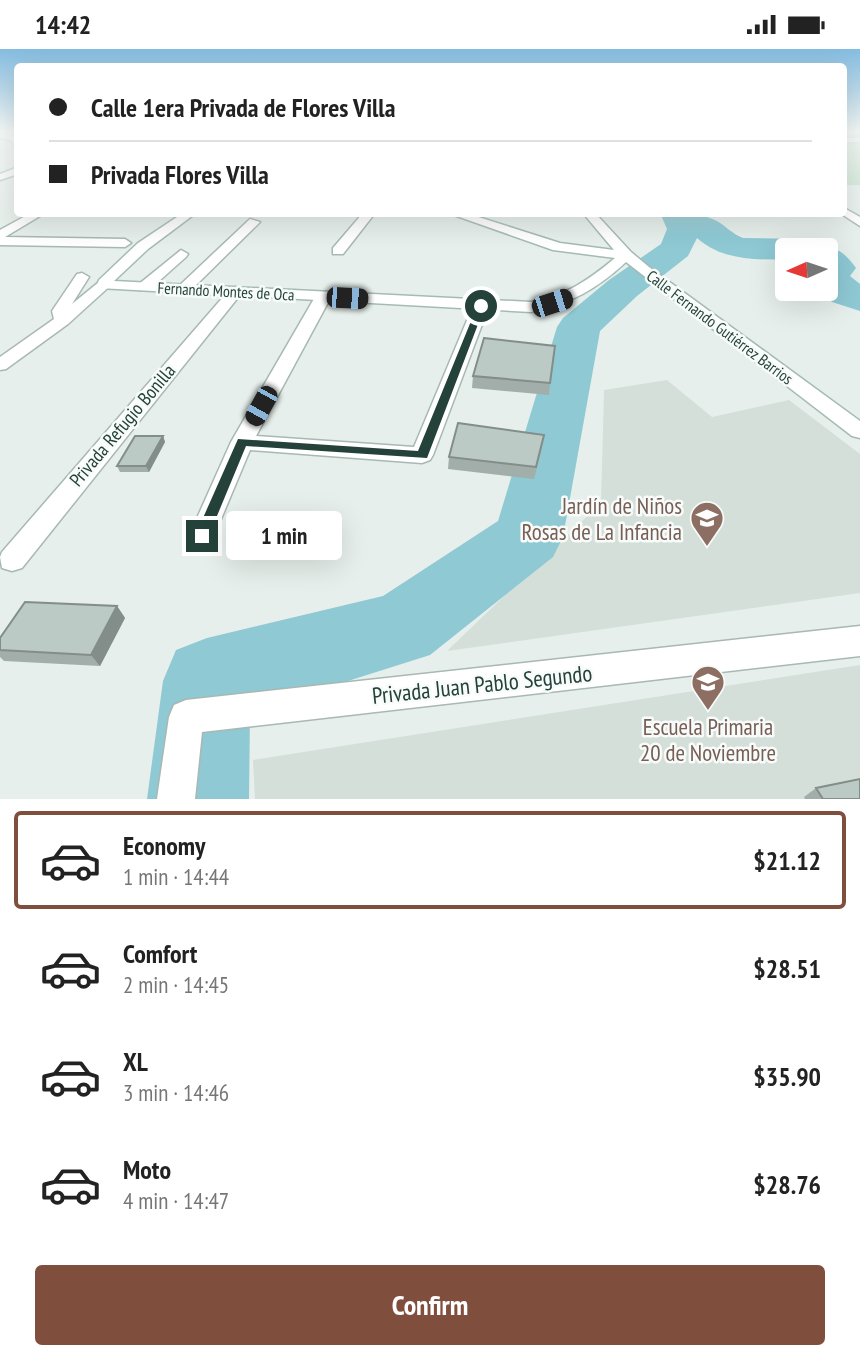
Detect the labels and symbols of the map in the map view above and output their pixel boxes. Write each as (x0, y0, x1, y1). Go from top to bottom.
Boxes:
north arrow (775, 238, 838, 301)
street label: Calle Fernando Gutiérrez Barrios (643, 265, 797, 389)
street label: Fernando Montes de Oca (157, 277, 295, 305)
car (326, 286, 369, 310)
car (529, 287, 576, 319)
route start (465, 290, 497, 322)
street label: Privada Refugio Bonilla (64, 359, 180, 491)
car (242, 383, 281, 429)
place label: Jardín de Niños Rosas de La Infancia (522, 491, 682, 546)
school or university icon: Jardín de Niños Rosas de La Infancia (688, 499, 726, 548)
callout: 1 min (227, 511, 342, 561)
route end (186, 520, 218, 552)
street label: Privada Juan Pablo Segundo (371, 658, 594, 710)
school or university icon: Escuela Primaria 20 de Noviembre (689, 663, 727, 712)
place label: Escuela Primaria 20 de Noviembre (640, 712, 776, 767)

